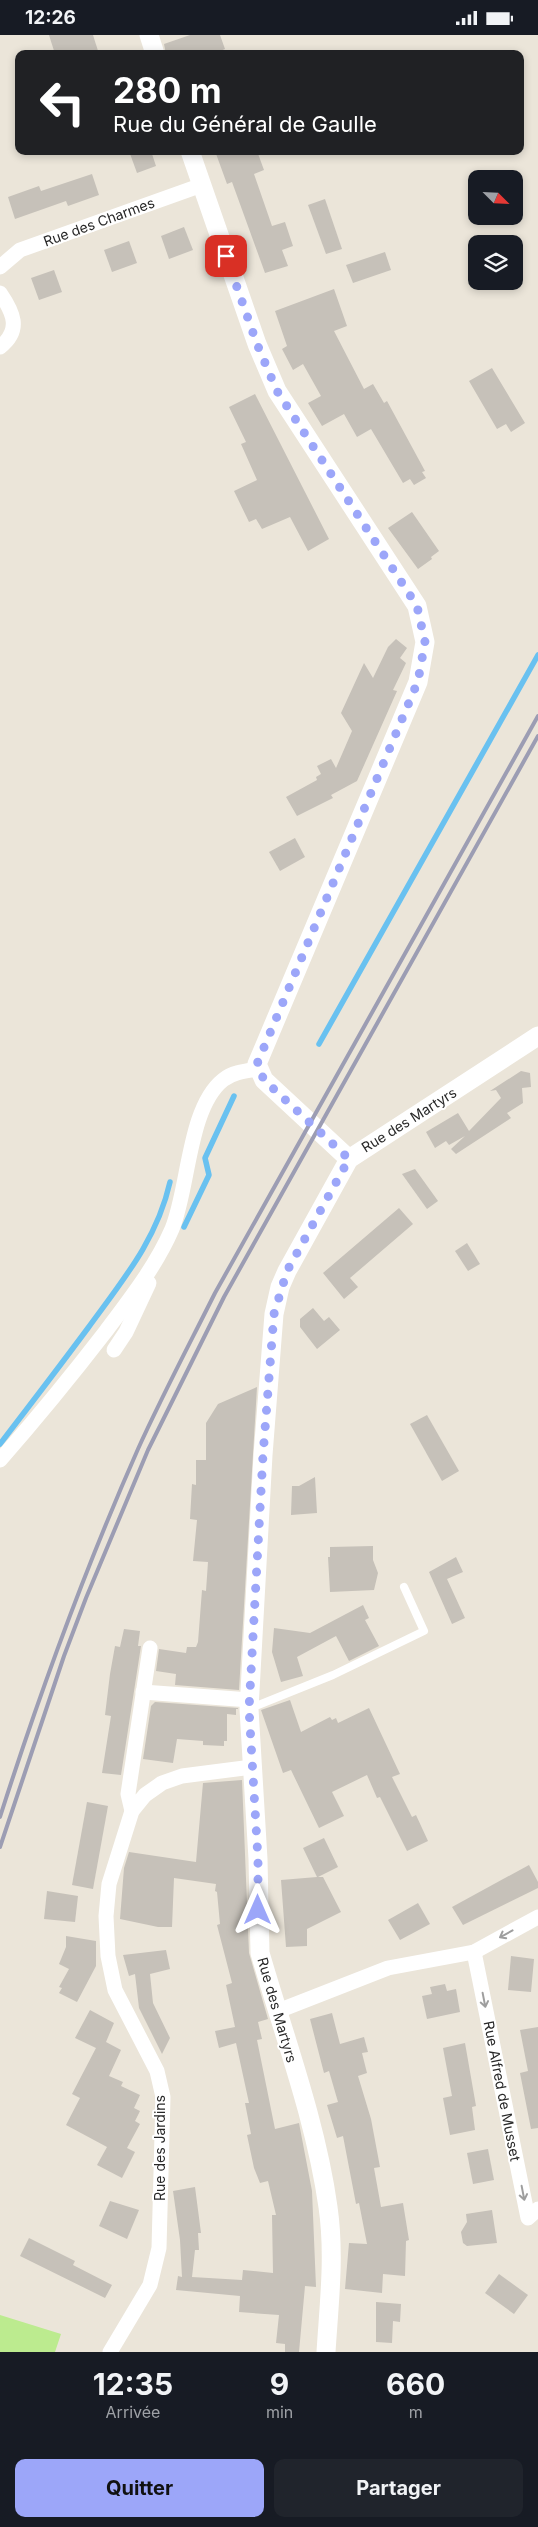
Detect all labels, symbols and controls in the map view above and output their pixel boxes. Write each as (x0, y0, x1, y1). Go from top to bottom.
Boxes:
text: 12:26 (25, 6, 76, 29)
text: 280 m (113, 69, 222, 111)
icon: left (30, 70, 95, 135)
text: Rue du Général de Gaulle (113, 111, 377, 137)
north arrow (468, 170, 522, 225)
map controls (468, 170, 523, 290)
street label: Rue des Charmes (41, 194, 157, 250)
pin (205, 235, 247, 277)
button: layers (468, 235, 523, 290)
icon: arrive (212, 242, 240, 270)
street label: Rue des Martyrs (358, 1084, 459, 1156)
position arrow (231, 1883, 283, 1935)
one-way arrow (499, 1930, 514, 1940)
street label: Rue des Martyrs (254, 1955, 301, 2065)
one-way arrow (479, 1991, 489, 2007)
street label: Rue Alfred de Musset (481, 2019, 525, 2163)
street label: Rue des Jardins (151, 2095, 168, 2201)
one-way arrow (519, 2185, 528, 2201)
text: 12:35 (93, 2366, 173, 2402)
text: 9 (270, 2366, 289, 2402)
text: 660 (386, 2366, 445, 2402)
text: Arrivée (106, 2402, 160, 2422)
text: min (266, 2402, 293, 2422)
text: m (409, 2402, 423, 2422)
button: Quitter (15, 2459, 264, 2517)
button: Partager (274, 2459, 523, 2517)

